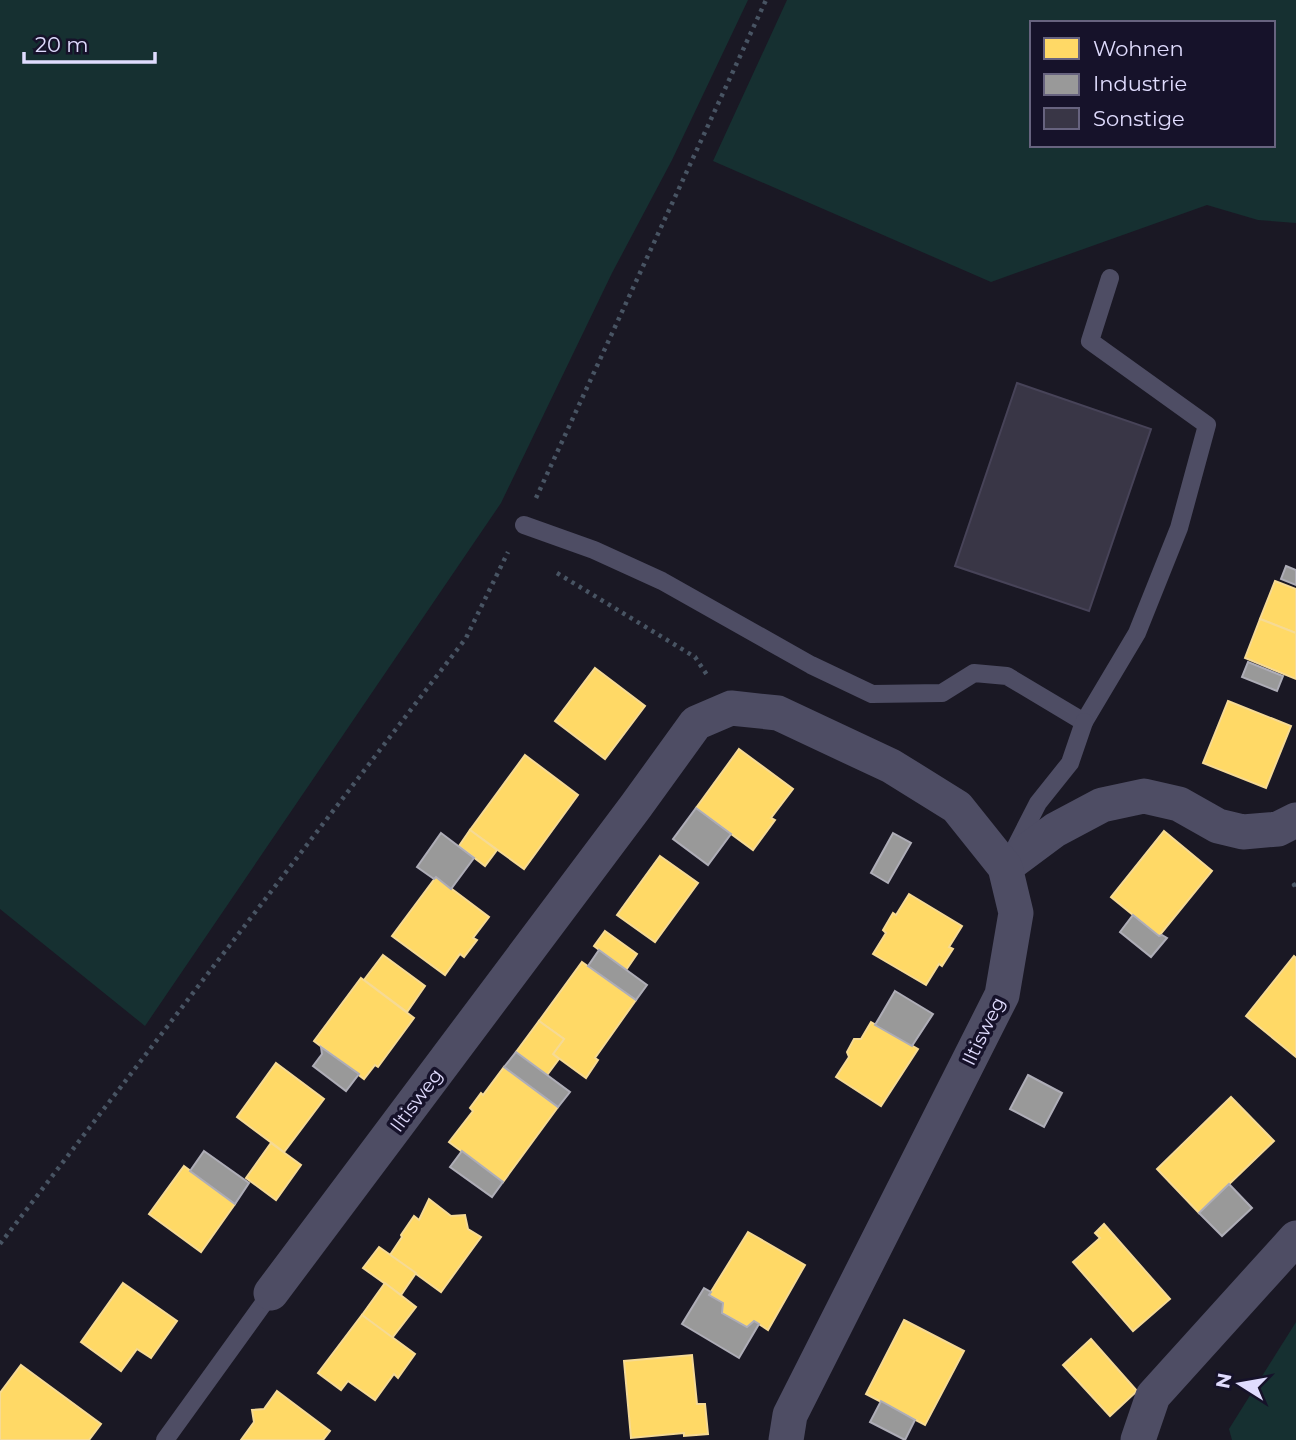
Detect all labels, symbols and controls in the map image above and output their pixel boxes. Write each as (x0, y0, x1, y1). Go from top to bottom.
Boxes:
scale bar (24, 21, 156, 65)
legend (1030, 21, 1275, 147)
text: 20 m (35, 32, 89, 57)
text: Wohnen (1093, 36, 1184, 61)
text: Industrie (1093, 71, 1187, 96)
text: Sonstige (1093, 106, 1185, 131)
street label: Iltisweg (957, 993, 1010, 1069)
street label: Iltisweg (385, 1064, 448, 1137)
north arrow (1205, 1349, 1275, 1419)
text: N (1211, 1371, 1237, 1391)

